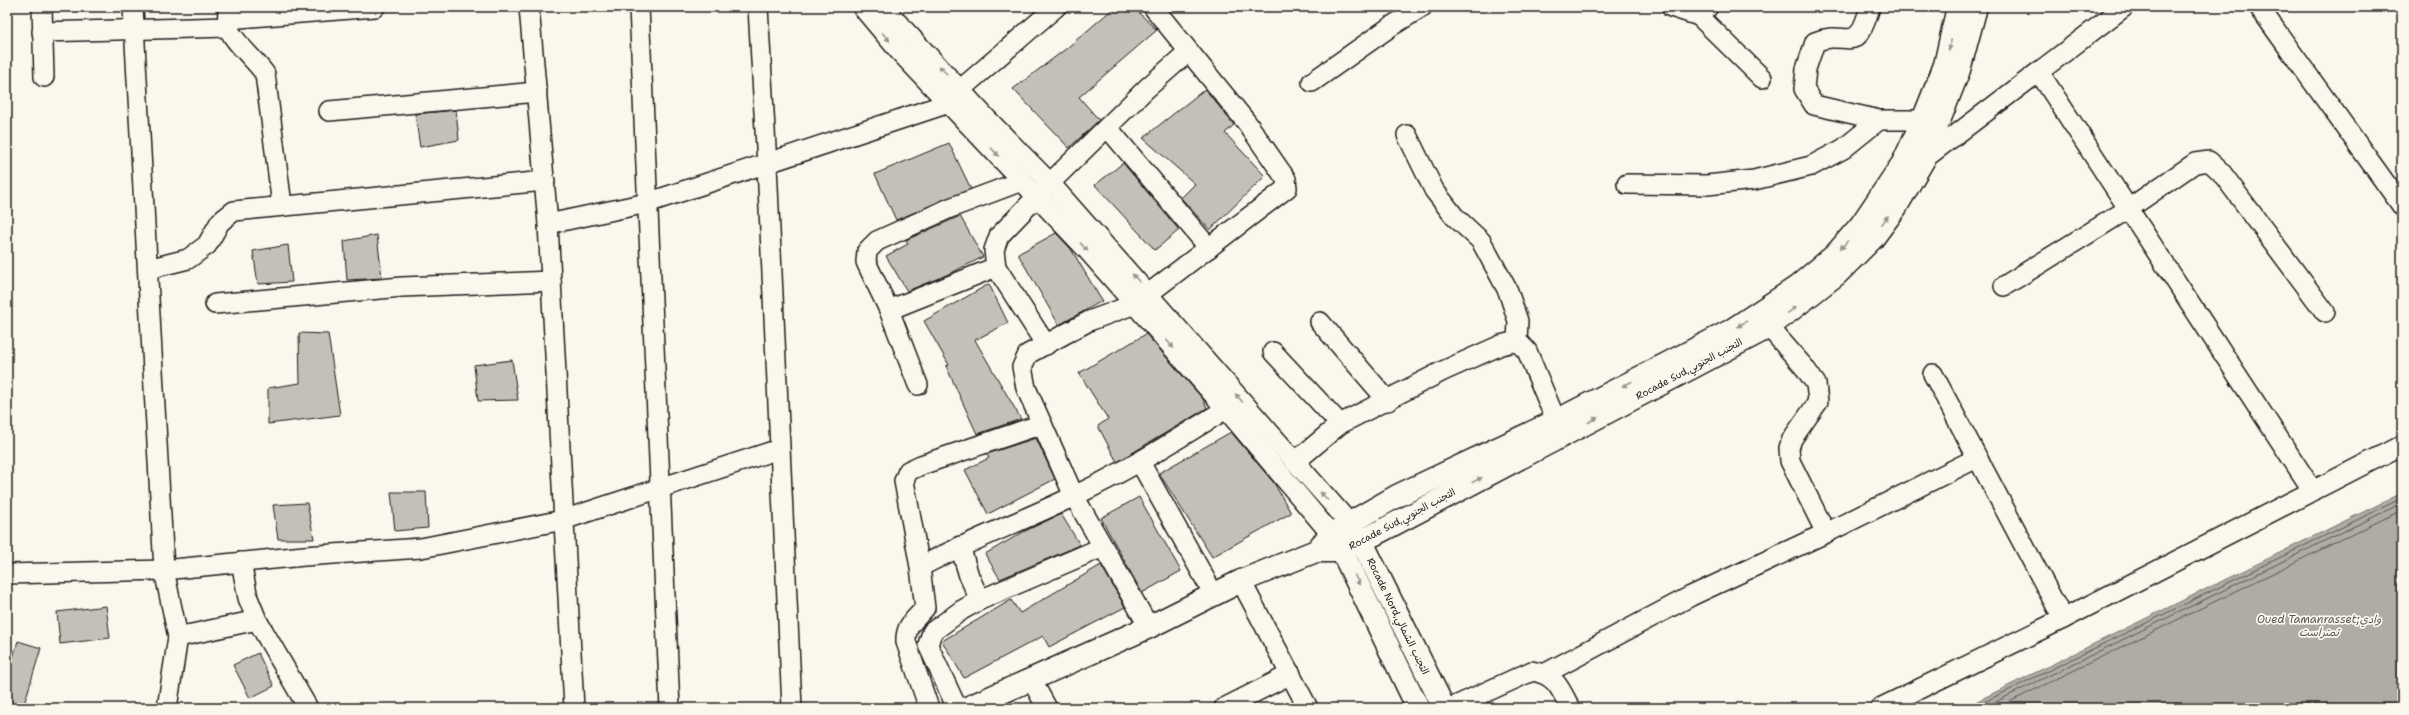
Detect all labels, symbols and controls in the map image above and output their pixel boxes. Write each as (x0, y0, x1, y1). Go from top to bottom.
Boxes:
one-way arrow (882, 32, 891, 42)
one-way arrow (1946, 39, 1952, 51)
one-way arrow (938, 65, 947, 75)
one-way arrow (990, 147, 1000, 157)
one-way arrow (1881, 215, 1890, 226)
one-way arrow (1840, 240, 1849, 249)
one-way arrow (1079, 242, 1089, 252)
one-way arrow (1131, 273, 1140, 283)
one-way arrow (1787, 306, 1797, 314)
one-way arrow (1737, 320, 1747, 328)
street label: Rocade Sud,التجنب الجنوبي (1633, 335, 1746, 405)
one-way arrow (1165, 339, 1174, 349)
one-way arrow (1621, 381, 1632, 388)
one-way arrow (1234, 392, 1243, 403)
one-way arrow (1587, 417, 1599, 424)
one-way arrow (1471, 477, 1483, 483)
street label: Rocade Sud,التجنب الجنوبي (1346, 485, 1459, 555)
one-way arrow (1320, 490, 1329, 501)
street label: Rocade Nord,التجنب الشمالي (1361, 556, 1432, 678)
one-way arrow (1354, 575, 1360, 586)
water label: Oued Tamanrasset;وادي تمنراست (2257, 612, 2381, 640)

